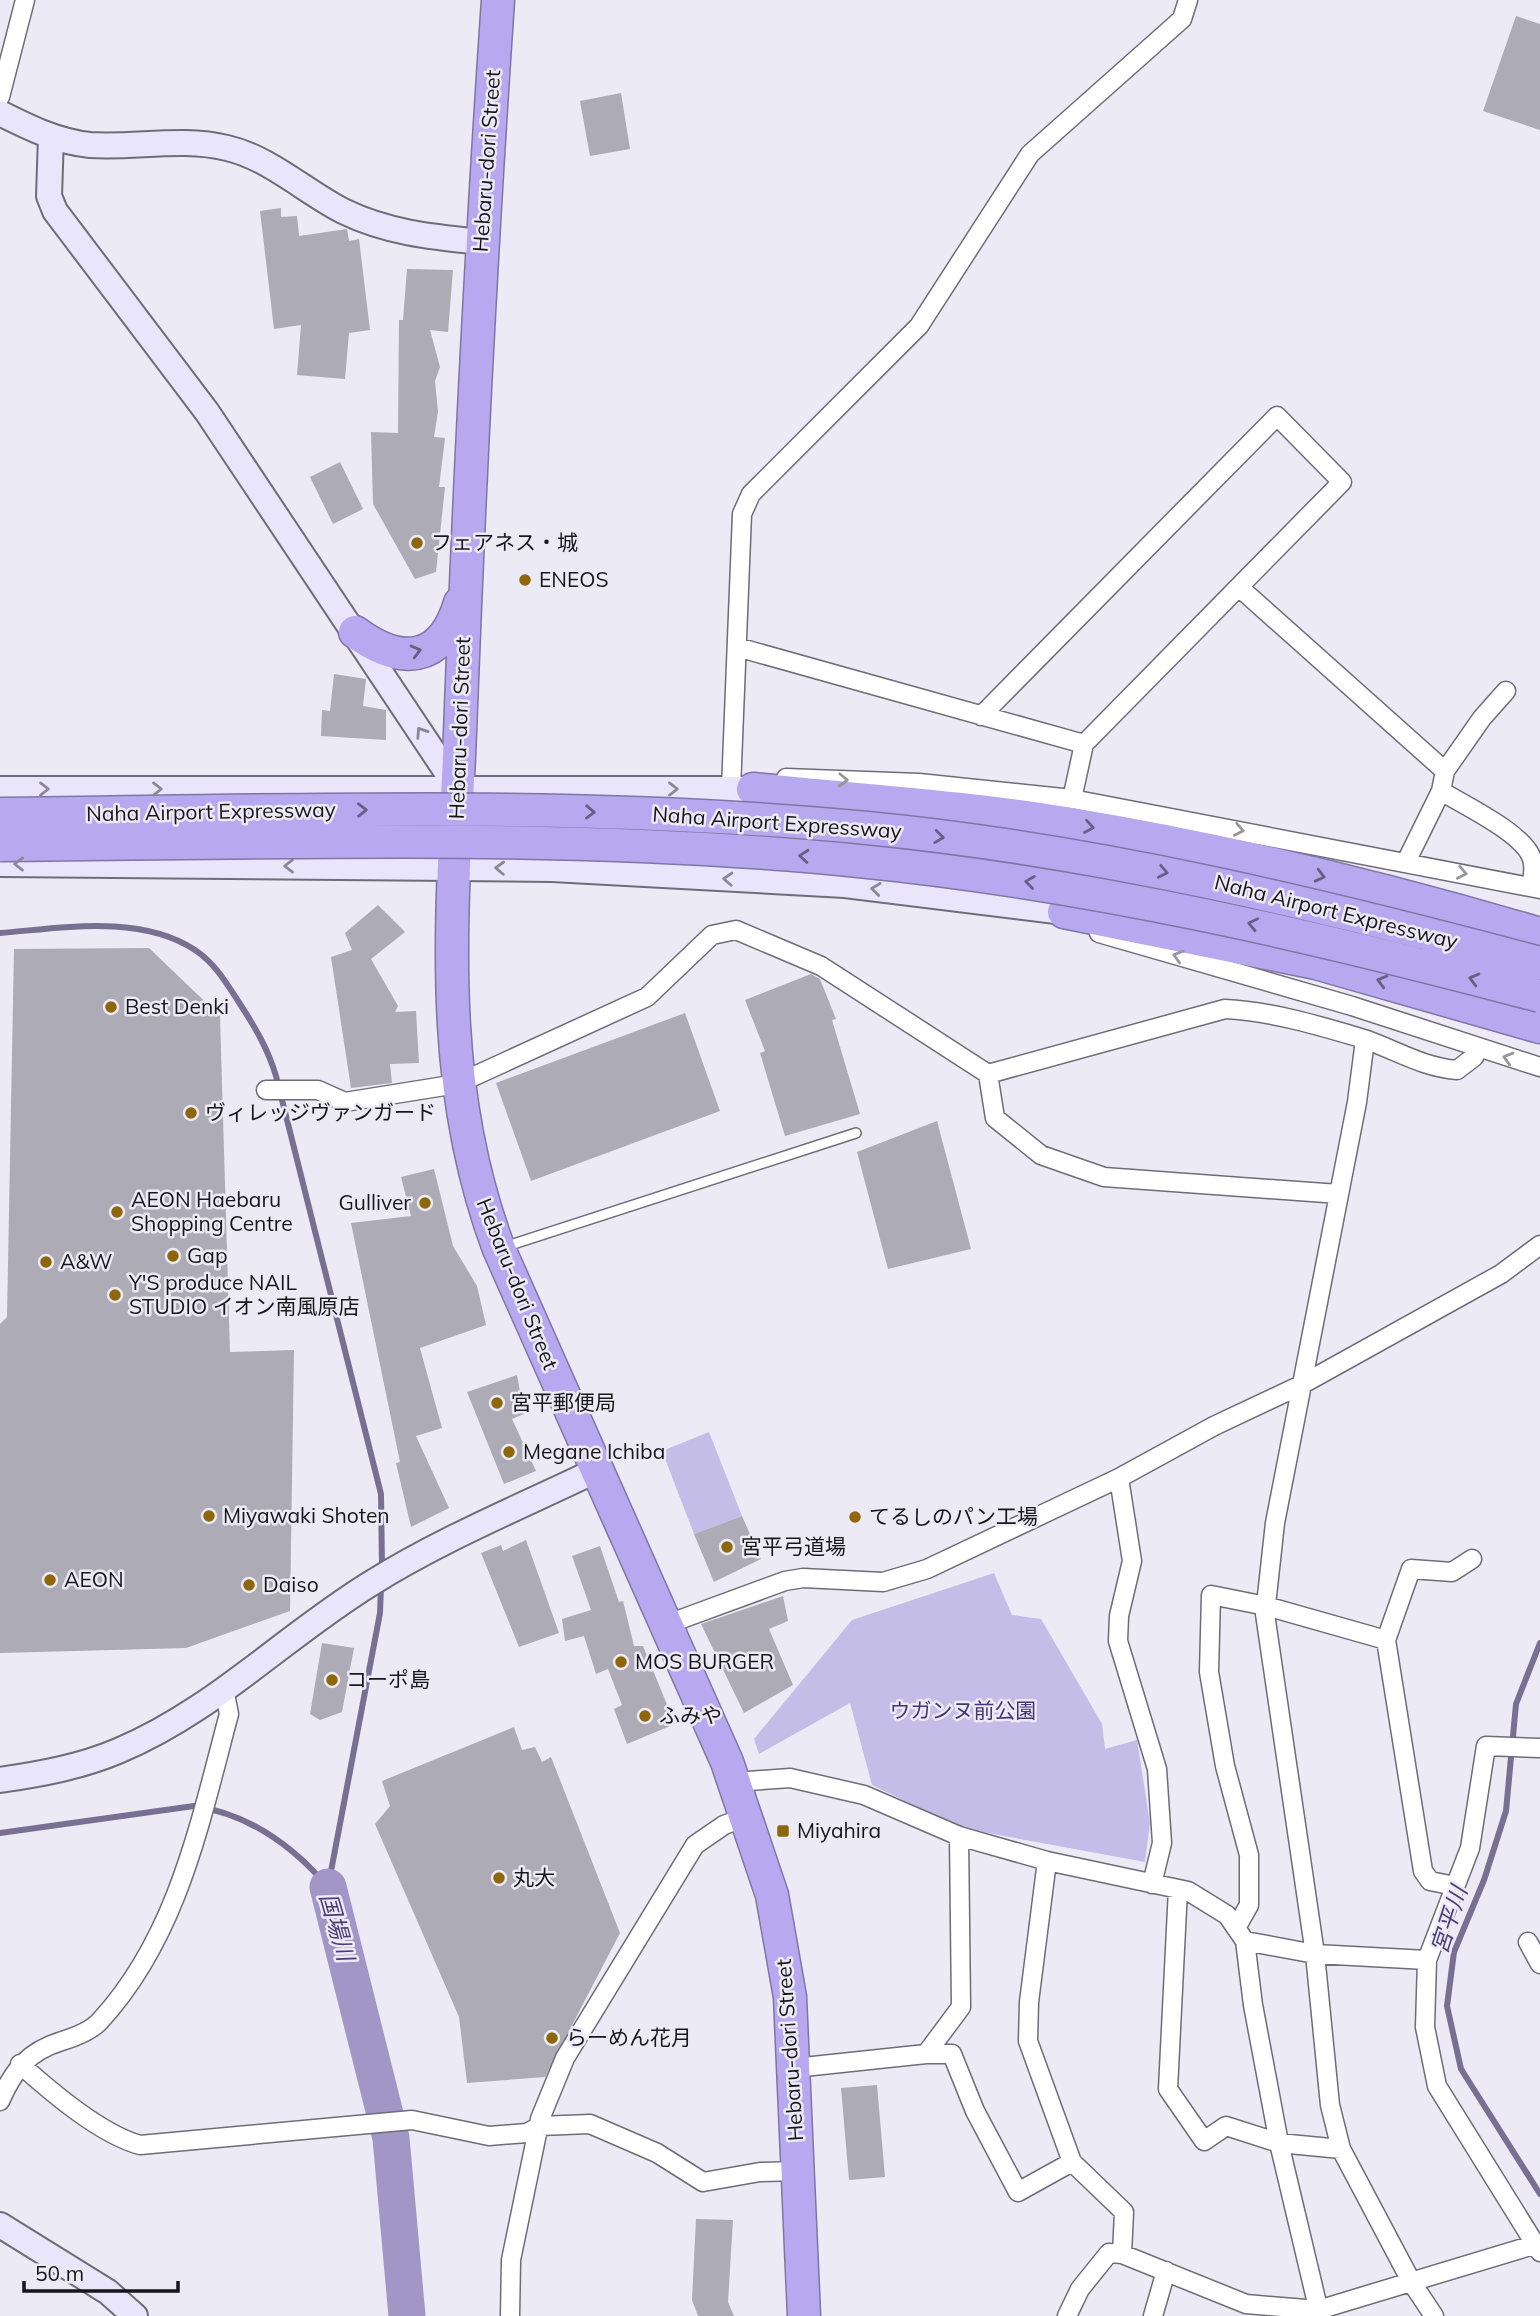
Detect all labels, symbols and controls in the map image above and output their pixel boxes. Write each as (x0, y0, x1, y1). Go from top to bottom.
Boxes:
street label: Hebaru-dori Street (467, 69, 505, 253)
place label: フェアネス・城 (431, 529, 578, 555)
marker: フェアネス・城 (409, 535, 425, 551)
place label: ENEOS (539, 566, 609, 592)
marker: ENEOS (517, 572, 533, 588)
street label: Hebaru-dori Street (443, 636, 475, 820)
one-way arrow (410, 645, 422, 659)
one-way arrow (416, 727, 429, 740)
one-way arrow (839, 772, 849, 788)
one-way arrow (40, 781, 50, 797)
one-way arrow (152, 781, 163, 797)
one-way arrow (669, 781, 679, 797)
street label: Naha Airport Expressway (86, 796, 336, 826)
street label: Naha Airport Expressway (652, 800, 903, 844)
one-way arrow (357, 802, 368, 818)
one-way arrow (585, 804, 595, 820)
one-way arrow (1083, 819, 1095, 834)
one-way arrow (1233, 821, 1245, 836)
one-way arrow (933, 829, 944, 844)
one-way arrow (798, 849, 809, 864)
one-way arrow (13, 856, 24, 872)
one-way arrow (284, 858, 294, 874)
one-way arrow (495, 860, 505, 876)
one-way arrow (1157, 864, 1169, 879)
one-way arrow (1456, 864, 1468, 879)
street label: Naha Airport Expressway (1212, 868, 1461, 954)
one-way arrow (1314, 868, 1326, 882)
one-way arrow (722, 871, 733, 886)
one-way arrow (1024, 875, 1036, 890)
one-way arrow (870, 881, 882, 896)
one-way arrow (1247, 918, 1259, 932)
one-way arrow (1172, 949, 1184, 964)
one-way arrow (1468, 973, 1480, 987)
one-way arrow (1376, 975, 1388, 990)
place label: Best Denki (125, 993, 229, 1019)
marker: Best Denki (103, 999, 119, 1015)
one-way arrow (1503, 1052, 1515, 1067)
place label: ヴィレッジヴァンガード (205, 1099, 436, 1125)
marker: ヴィレッジヴァンガード (183, 1105, 199, 1121)
place label: AEON Haebaru Shopping Centre (131, 1186, 293, 1236)
place label: Gulliver (338, 1189, 411, 1215)
street label: Hebaru-dori Street (472, 1194, 564, 1373)
marker: Gulliver (417, 1195, 433, 1211)
marker: AEON Haebaru Shopping Centre (109, 1204, 125, 1220)
place label: Gap (187, 1242, 228, 1268)
place label: A&W (60, 1248, 112, 1274)
marker: Gap (165, 1248, 181, 1264)
marker: A&W (38, 1254, 54, 1270)
place label: Y'S produce NAIL STUDIO イオン南風原店 (128, 1269, 360, 1319)
marker: Y'S produce NAIL STUDIO イオン南風原店 (107, 1287, 123, 1303)
place label: 宮平郵便局 (511, 1389, 616, 1415)
marker: 宮平郵便局 (489, 1395, 505, 1411)
place label: Megane Ichiba (523, 1438, 665, 1464)
marker: Megane Ichiba (501, 1444, 517, 1460)
place label: Miyawaki Shoten (223, 1502, 390, 1528)
place label: てるしのパン工場 (869, 1503, 1038, 1529)
marker: Miyawaki Shoten (201, 1508, 217, 1524)
marker: てるしのパン工場 (847, 1509, 863, 1525)
place label: 宮平弓道場 (741, 1533, 846, 1559)
marker: 宮平弓道場 (719, 1539, 735, 1555)
place label: AEON (64, 1566, 124, 1592)
place label: Daiso (263, 1571, 319, 1597)
marker: AEON (42, 1572, 58, 1588)
marker: Daiso (241, 1577, 257, 1593)
place label: MOS BURGER (635, 1648, 774, 1674)
marker: MOS BURGER (613, 1654, 629, 1670)
place label: コーポ島 (346, 1666, 430, 1692)
marker: コーポ島 (324, 1672, 340, 1688)
park label: ウガンヌ前公園 (890, 1697, 1037, 1723)
place label: ふみや (659, 1702, 722, 1728)
marker: ふみや (637, 1708, 653, 1724)
place label: Miyahira (797, 1817, 881, 1843)
marker: Miyahira (775, 1823, 791, 1839)
place label: 丸大 (513, 1864, 555, 1890)
marker: 丸大 (491, 1870, 507, 1886)
water label: 宮平川 (1424, 1880, 1474, 1957)
water label: 国場川 (314, 1890, 362, 1967)
street label: Hebaru-dori Street (770, 1958, 808, 2142)
place label: らーめん花月 (566, 2024, 692, 2050)
marker: らーめん花月 (544, 2030, 560, 2046)
scale bar (24, 2250, 178, 2294)
text: 50 m (35, 2260, 84, 2286)

